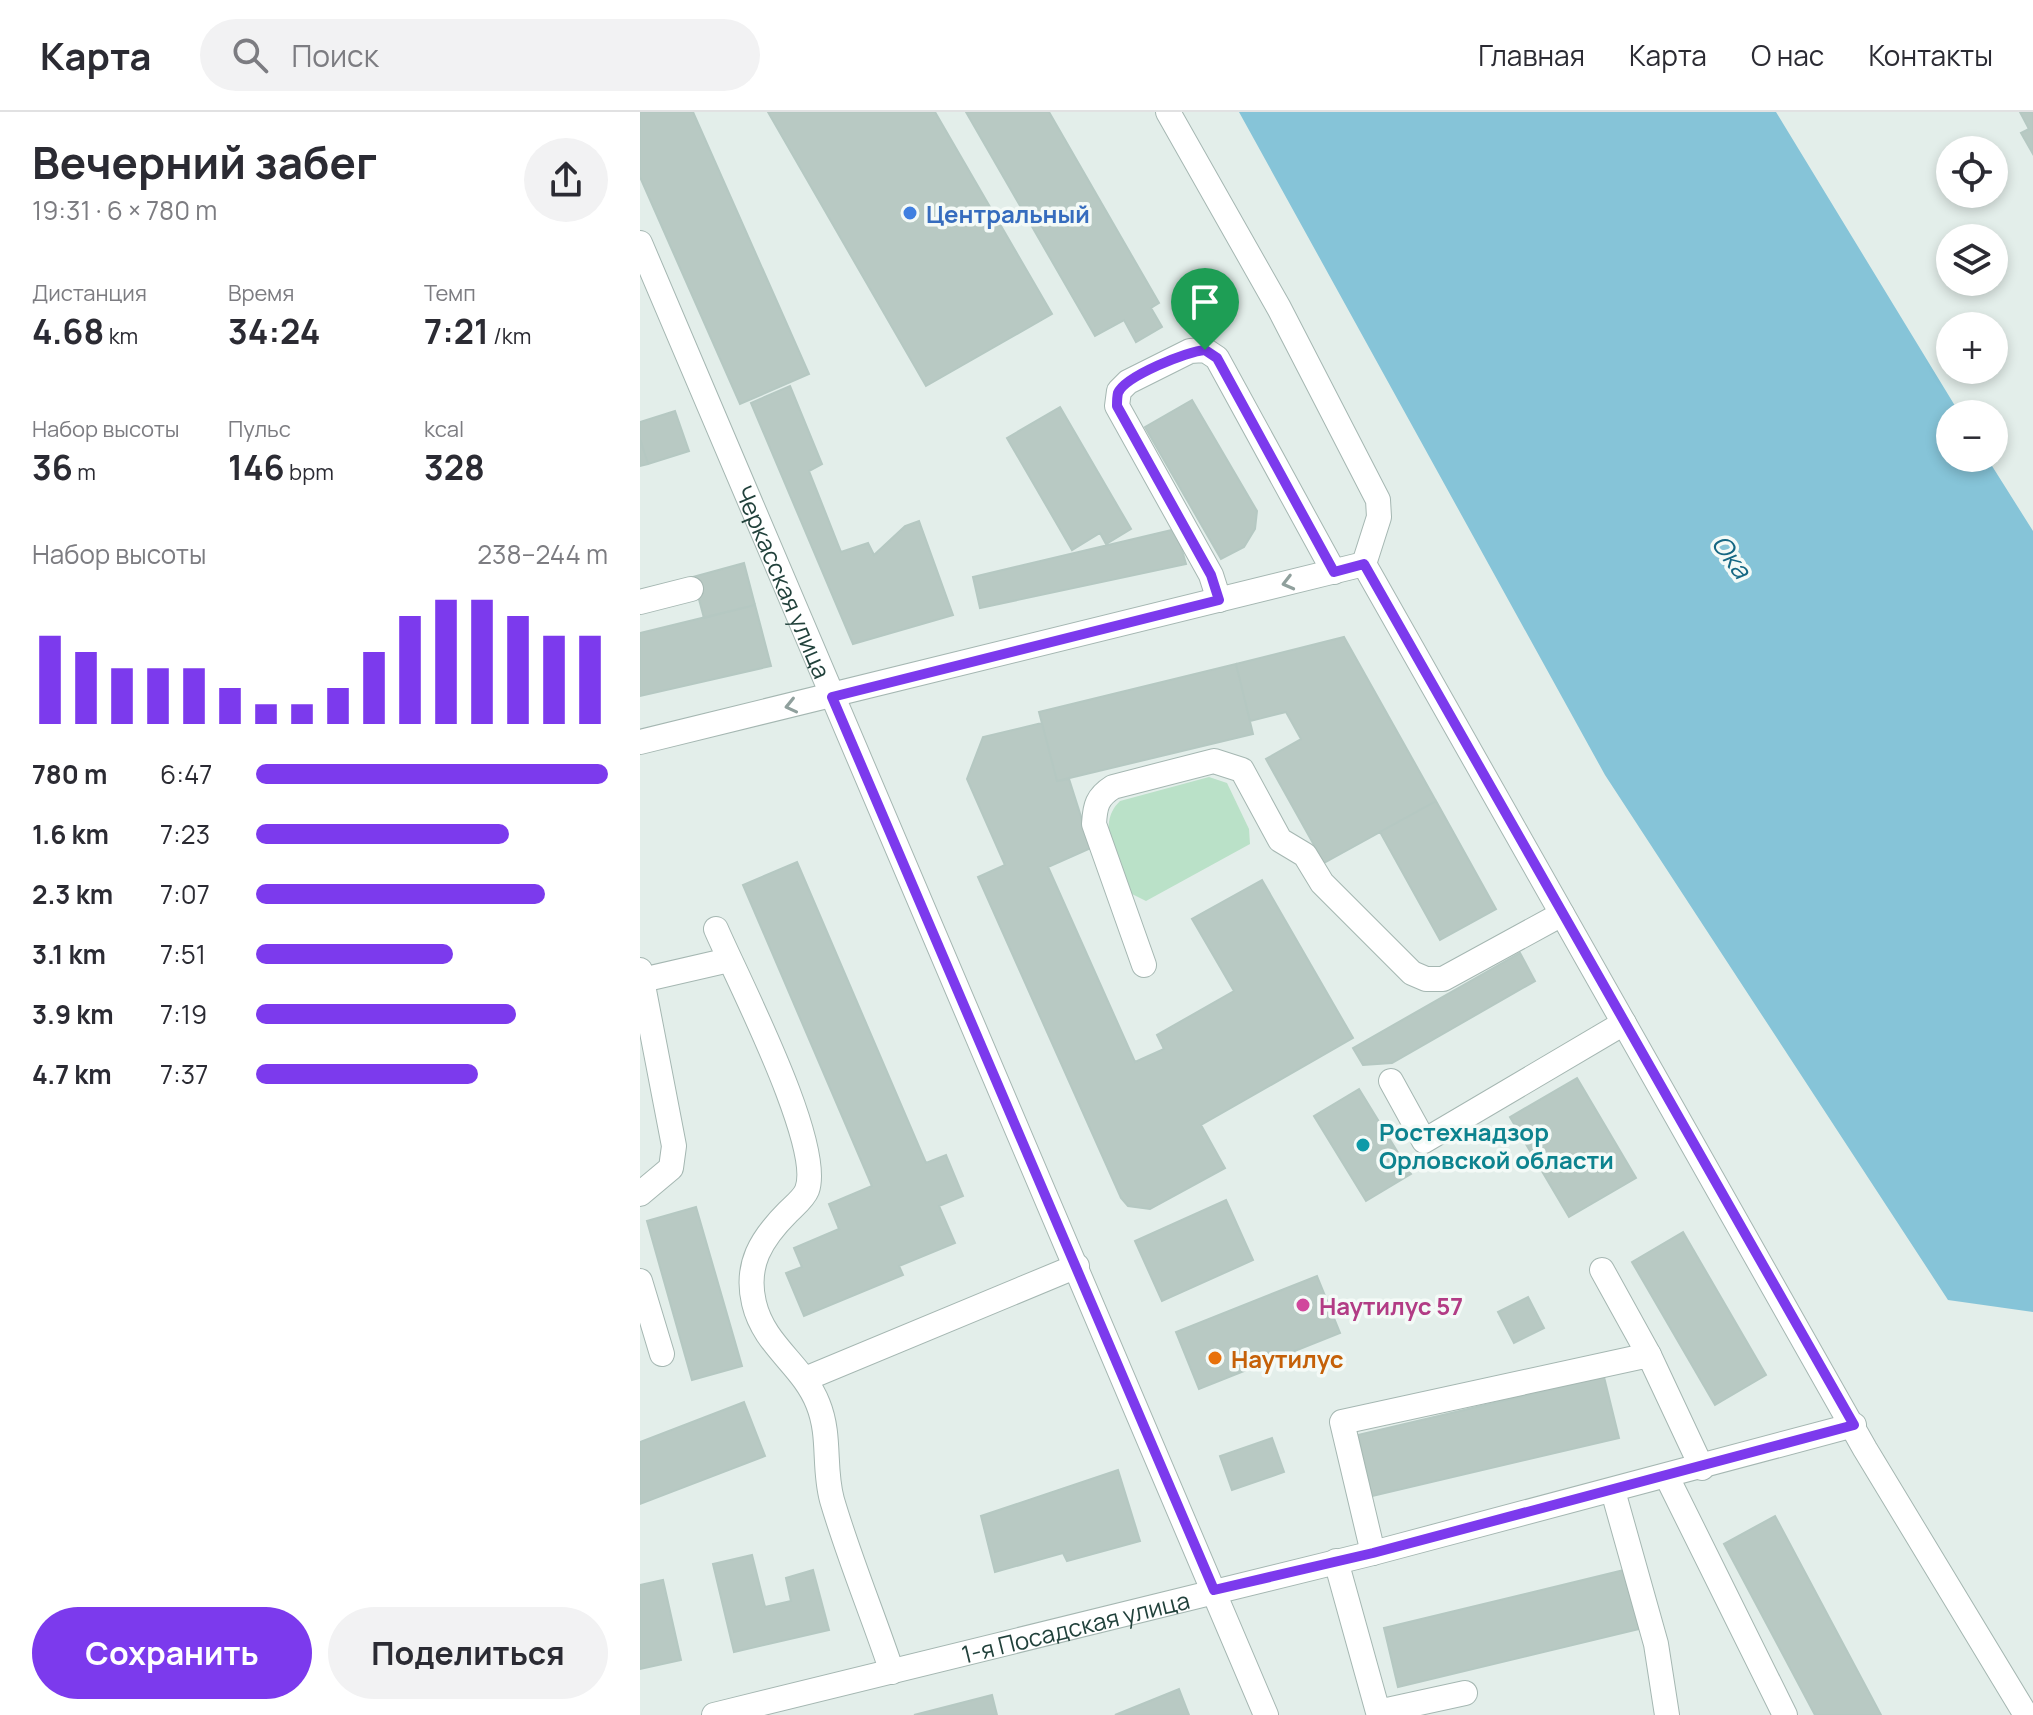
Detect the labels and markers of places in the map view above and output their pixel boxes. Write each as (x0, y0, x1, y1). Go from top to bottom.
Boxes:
place label: Центральный (926, 197, 1090, 230)
marker: Центральный (901, 204, 919, 222)
pin (1171, 268, 1239, 350)
place label: Ростехнадзор Орловской области (1379, 1115, 1614, 1176)
marker: Ростехнадзор Орловской области (1354, 1136, 1372, 1154)
place label: Наутилус 57 (1319, 1289, 1463, 1322)
marker: Наутилус 57 (1294, 1296, 1312, 1314)
place label: Наутилус (1231, 1342, 1344, 1375)
marker: Наутилус (1206, 1349, 1224, 1367)

